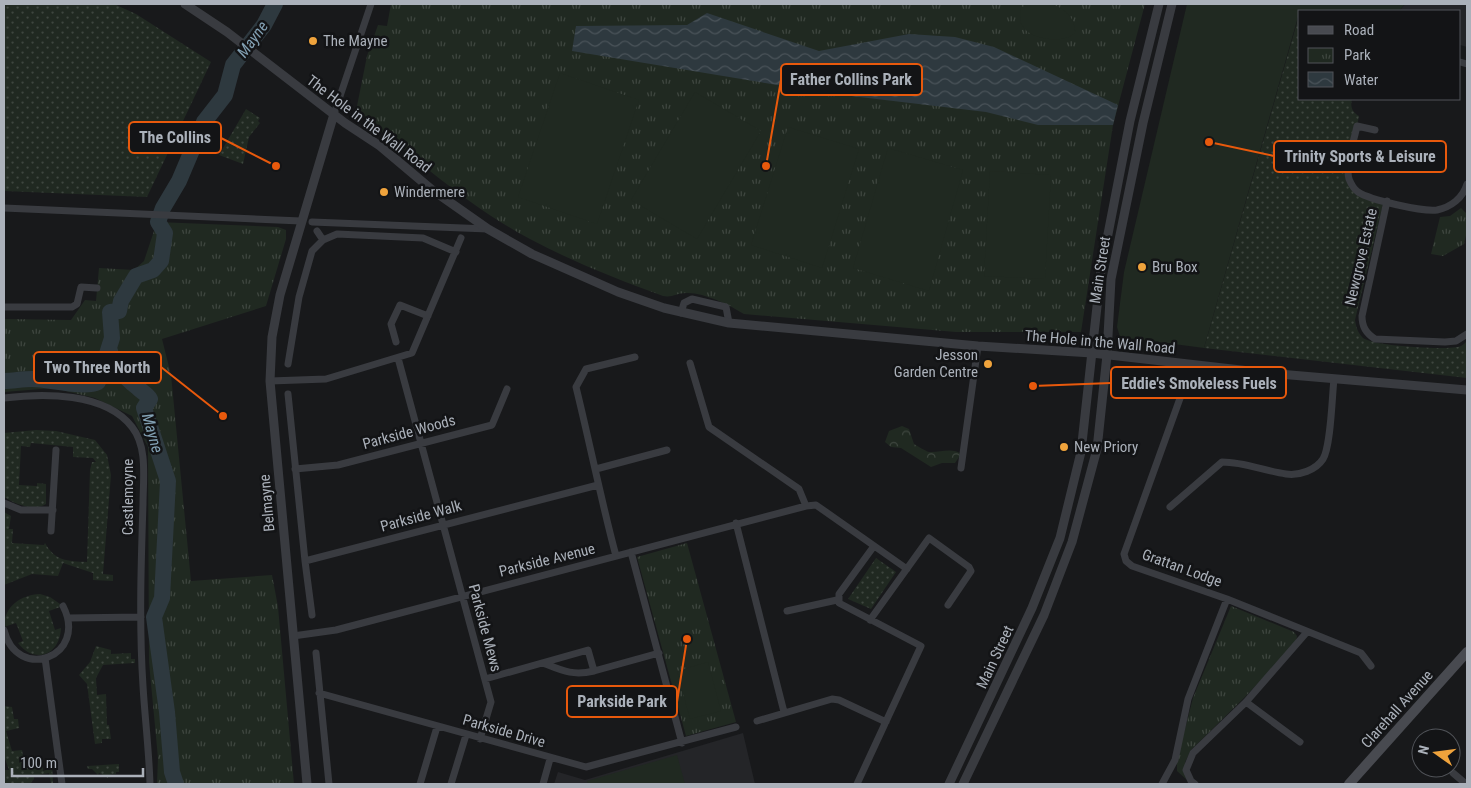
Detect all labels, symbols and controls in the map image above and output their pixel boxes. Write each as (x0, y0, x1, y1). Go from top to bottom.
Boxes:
legend (1298, 10, 1461, 100)
water label: Mayne (233, 17, 272, 61)
text: Road (1344, 21, 1374, 39)
place label: The Mayne (323, 32, 387, 50)
marker: The Mayne (307, 35, 319, 47)
text: Park (1344, 46, 1371, 64)
callout: Father Collins Park (781, 64, 922, 95)
text: Father Collins Park (790, 70, 912, 89)
street label: The Hole in the Wall Road (303, 71, 435, 177)
text: Water (1344, 71, 1379, 89)
callout: The Collins (129, 122, 221, 153)
text: The Collins (139, 128, 211, 147)
callout: Trinity Sports & Leisure (1274, 141, 1446, 172)
text: Trinity Sports & Leisure (1284, 147, 1436, 166)
place label: Windermere (394, 183, 465, 201)
marker: Windermere (378, 186, 390, 198)
street label: Newgrove Estate (1341, 207, 1381, 307)
street label: Main Street (1086, 235, 1114, 305)
place label: Bru Box (1152, 258, 1198, 276)
marker: Bru Box (1136, 261, 1148, 273)
street label: The Hole in the Wall Road (1024, 326, 1176, 358)
place label: Jesson Garden Centre (894, 346, 978, 381)
callout: Two Three North (34, 352, 161, 383)
text: Two Three North (44, 358, 150, 377)
marker: Jesson Garden Centre (982, 358, 994, 370)
callout: Eddie's Smokeless Fuels (1111, 367, 1286, 398)
text: Eddie's Smokeless Fuels (1121, 374, 1277, 393)
water label: Mayne (138, 411, 167, 455)
street label: Parkside Woods (361, 411, 458, 453)
place label: New Priory (1074, 438, 1138, 456)
marker: New Priory (1058, 441, 1070, 453)
street label: Castlemoyne (119, 459, 137, 535)
street label: Belmayne (256, 474, 278, 532)
street label: Parkside Walk (378, 496, 464, 536)
street label: Parkside Avenue (497, 539, 597, 581)
street label: Grattan Lodge (1140, 545, 1224, 591)
street label: Parkside Mews (465, 582, 505, 674)
street label: Main Street (973, 622, 1017, 692)
street label: Clarehall Avenue (1357, 666, 1437, 752)
callout: Parkside Park (567, 686, 677, 717)
text: Parkside Park (577, 692, 667, 711)
street label: Parkside Drive (461, 711, 547, 751)
north arrow (1411, 728, 1461, 778)
text: N (1415, 744, 1432, 756)
scale bar (12, 746, 144, 778)
text: 100 m (20, 754, 57, 772)

